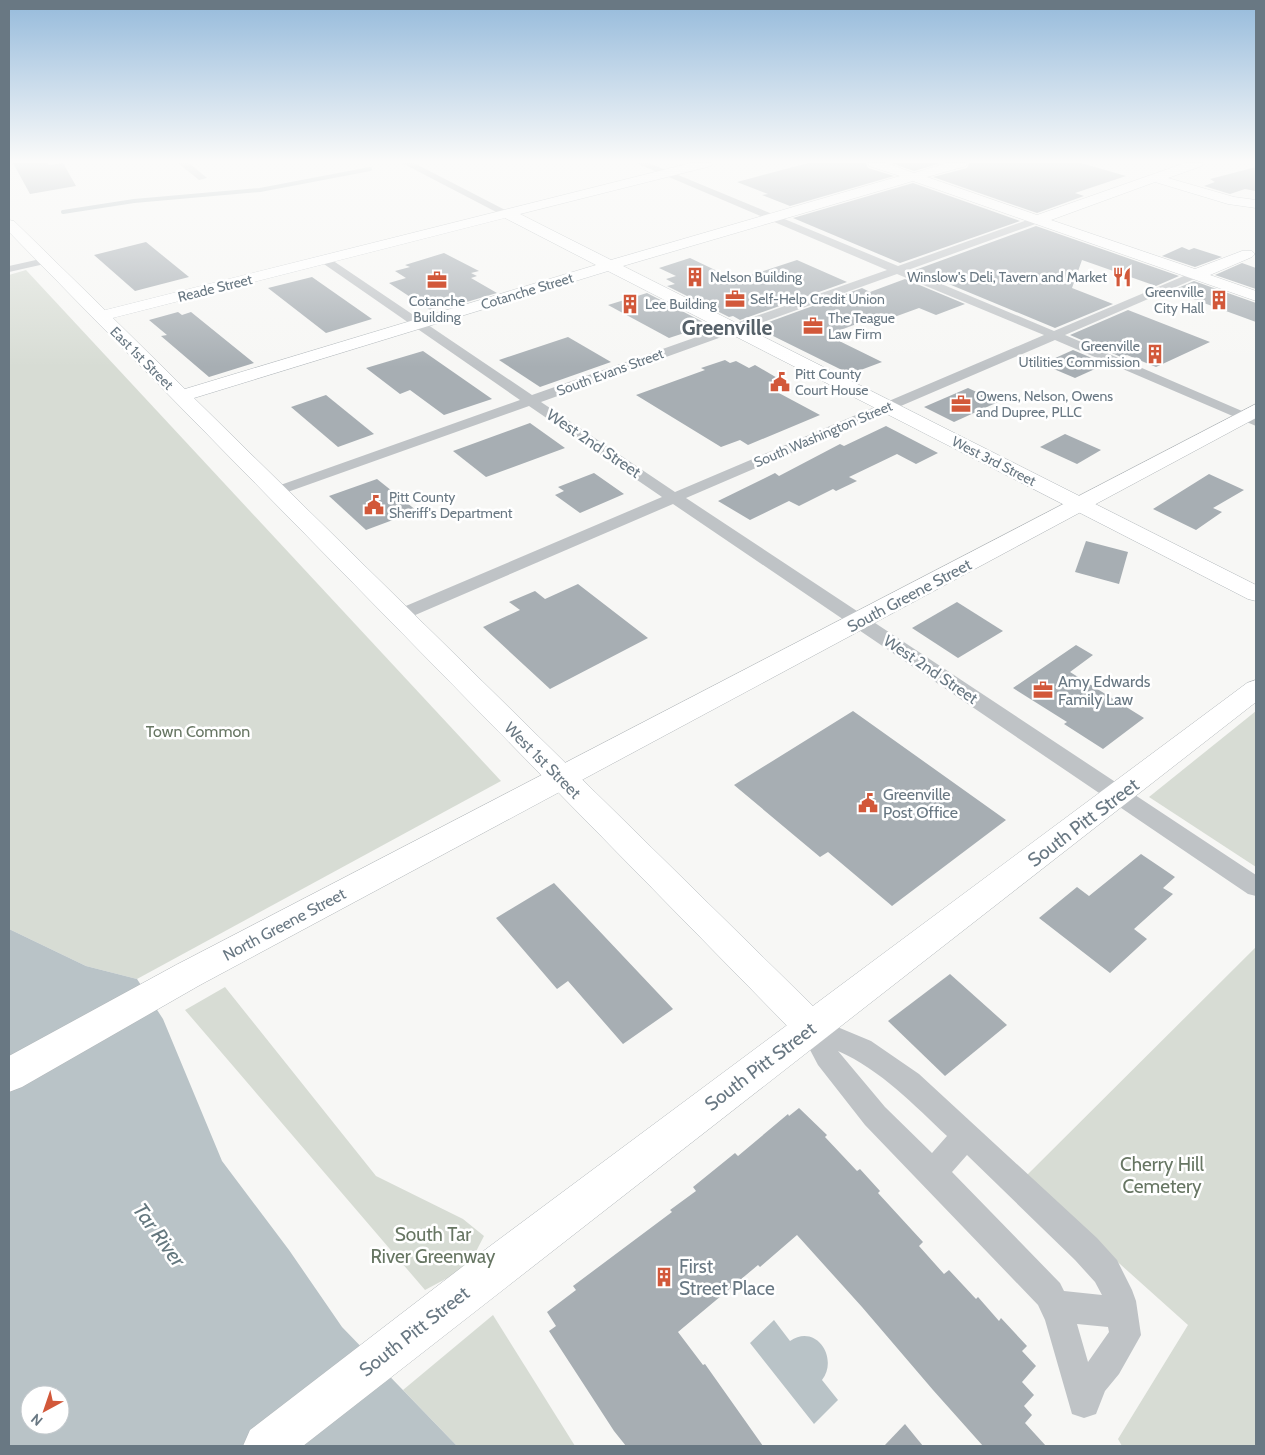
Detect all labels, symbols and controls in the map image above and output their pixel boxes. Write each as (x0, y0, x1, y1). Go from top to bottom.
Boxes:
building icon: Nelson Building (684, 266, 706, 288)
restaurant icon: Winslow's Deli, Tavern and Market (1111, 266, 1133, 288)
street label: Cotanche Street (479, 268, 576, 314)
place label: Nelson Building (710, 268, 803, 286)
place label: Winslow's Deli, Tavern and Market (907, 268, 1107, 286)
office icon: Cotanche Building (426, 269, 448, 291)
street label: Reade Street (176, 270, 254, 306)
place label: Greenville City Hall (1145, 283, 1205, 317)
office icon: Self-Help Credit Union (724, 288, 746, 310)
building icon: Greenville City Hall (1208, 289, 1230, 311)
place label: Self-Help Credit Union (750, 290, 885, 308)
place label: Cotanche Building (409, 292, 465, 326)
building icon: Lee Building (619, 293, 641, 315)
place label: Lee Building (645, 295, 718, 313)
place label: The Teague Law Firm (828, 309, 895, 343)
district label: Greenville (682, 315, 773, 340)
office icon: The Teague Law Firm (802, 315, 824, 337)
street label: East 1st Street (107, 323, 178, 394)
place label: Greenville Utilities Commission (1018, 337, 1140, 371)
building icon: Greenville Utilities Commission (1144, 343, 1166, 365)
street label: South Evans Street (554, 344, 666, 400)
place label: Pitt County Court House (795, 365, 868, 399)
public building icon: Pitt County Court House (769, 371, 791, 393)
place label: Owens, Nelson, Owens and Dupree, PLLC (976, 387, 1113, 421)
office icon: Owens, Nelson, Owens and Dupree, PLLC (950, 393, 972, 415)
street label: South Washington Street (751, 397, 895, 471)
street label: West 2nd Street (543, 405, 645, 482)
street label: West 3rd Street (949, 432, 1039, 490)
place label: Pitt County Sheriff's Department (389, 488, 513, 522)
public building icon: Pitt County Sheriff's Department (363, 494, 385, 516)
street label: South Greene Street (844, 554, 975, 636)
street label: West 2nd Street (880, 631, 982, 708)
place label: Amy Edwards Family Law (1058, 672, 1151, 709)
office icon: Amy Edwards Family Law (1032, 679, 1054, 701)
street label: West 1st Street (500, 718, 585, 803)
park label: Town Common (146, 722, 250, 741)
street label: South Pitt Street (1023, 773, 1144, 872)
place label: Greenville Post Office (883, 785, 958, 822)
public building icon: Greenville Post Office (857, 792, 879, 814)
street label: North Greene Street (220, 884, 349, 965)
street label: South Pitt Street (700, 1017, 821, 1116)
park label: Cherry Hill Cemetery (1120, 1153, 1204, 1198)
water label: Tar River (128, 1198, 192, 1273)
park label: South Tar River Greenway (371, 1223, 496, 1268)
place label: First Street Place (679, 1255, 775, 1300)
building icon: First Street Place (653, 1266, 675, 1288)
street label: South Pitt Street (355, 1281, 474, 1381)
north arrow (20, 1385, 70, 1435)
text: N (27, 1410, 46, 1430)

